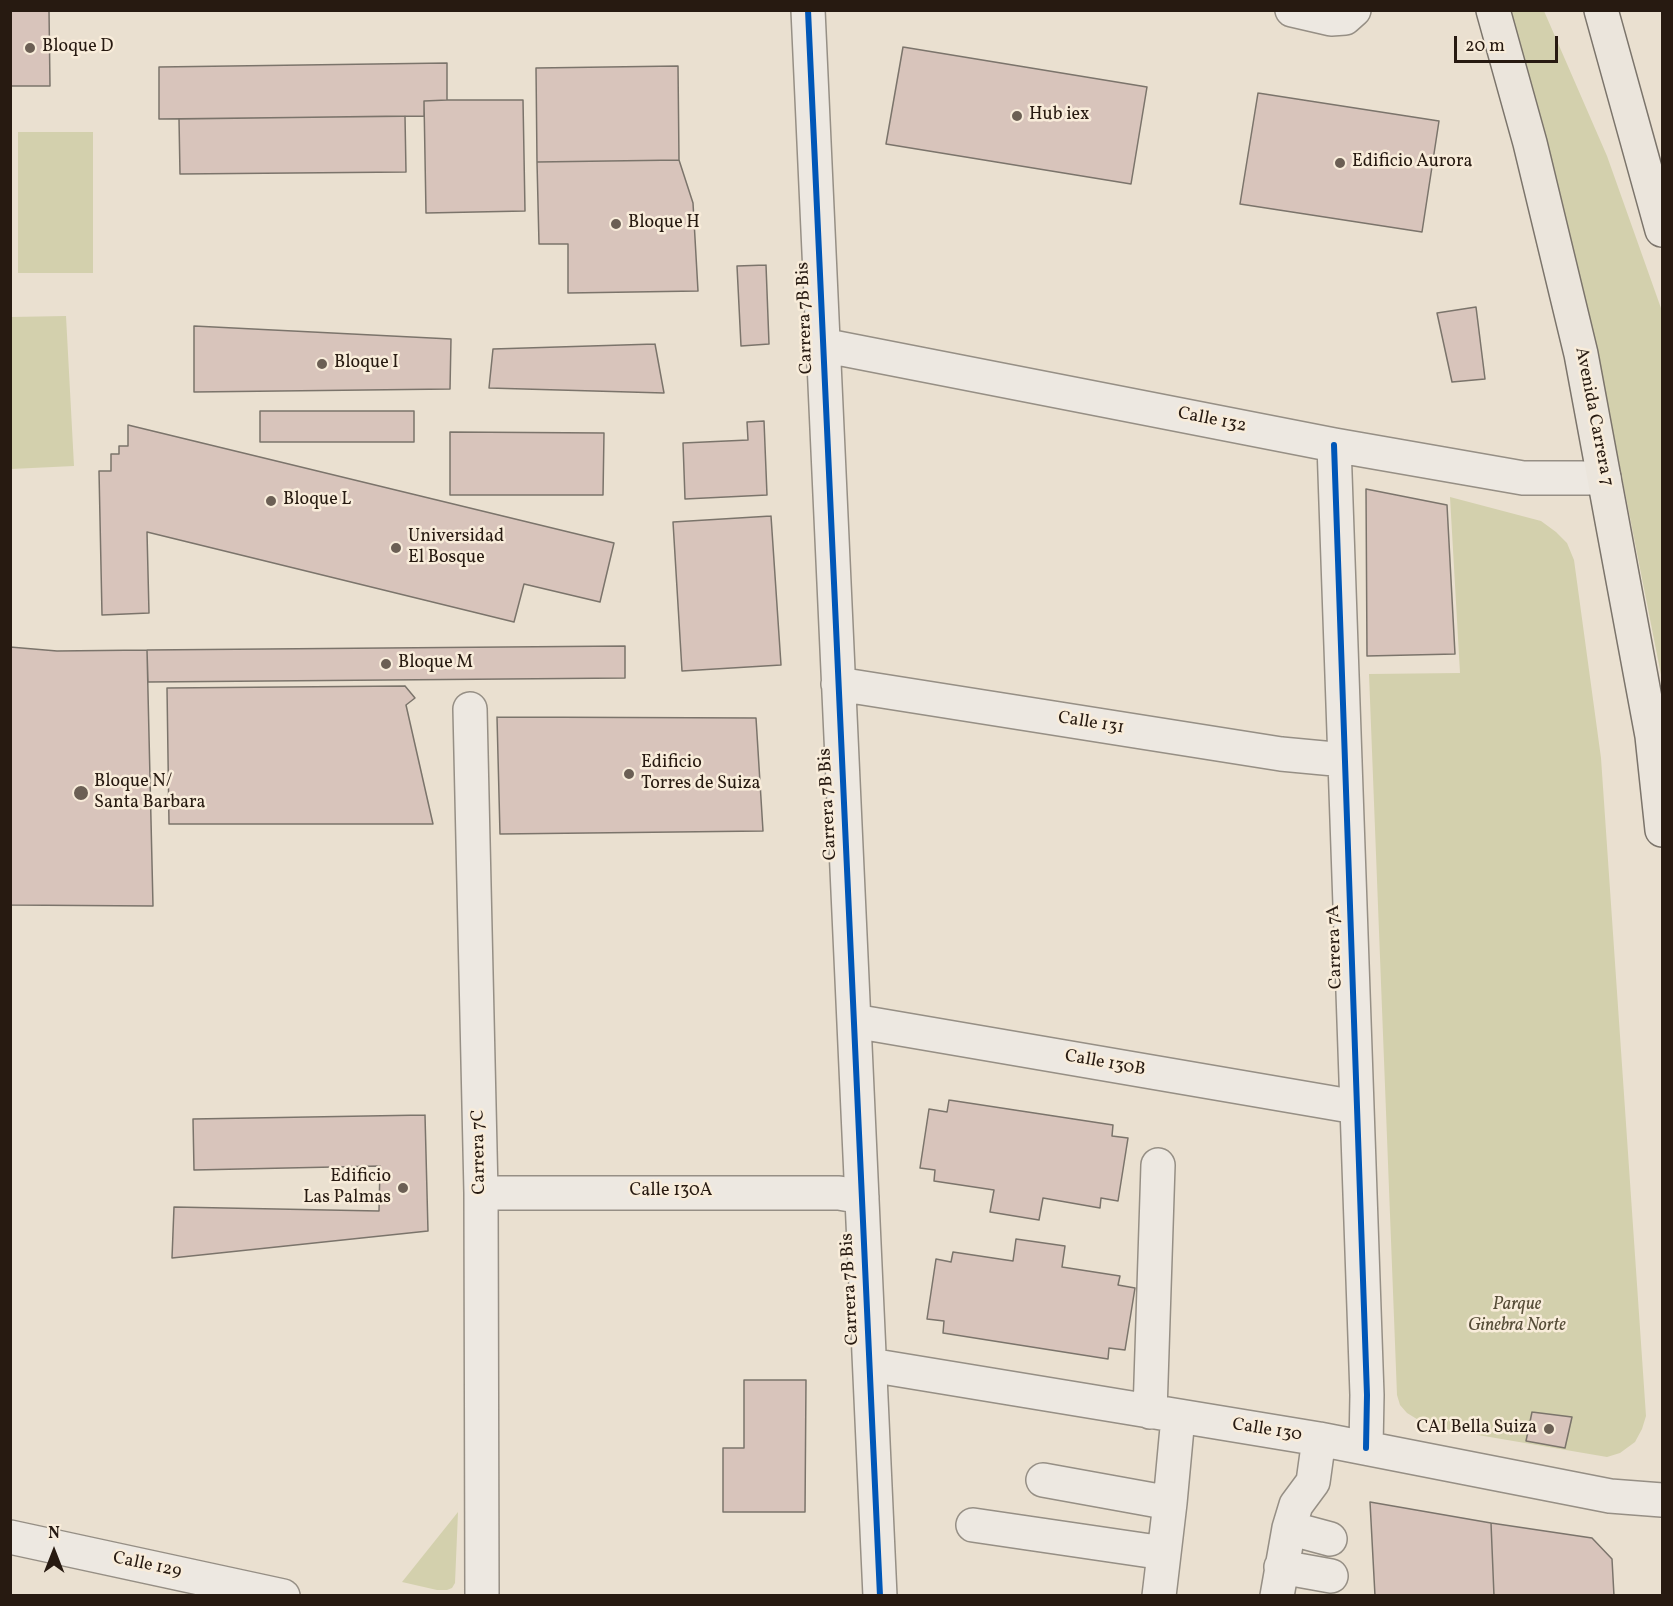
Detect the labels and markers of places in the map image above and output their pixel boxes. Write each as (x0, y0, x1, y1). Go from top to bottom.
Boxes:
place label: Bloque D (42, 37, 113, 59)
marker: Bloque D (23, 41, 37, 55)
place label: Hub iex (1029, 105, 1089, 127)
marker: Hub iex (1010, 109, 1024, 123)
place label: Edificio Aurora (1352, 152, 1472, 174)
marker: Edificio Aurora (1333, 156, 1347, 170)
place label: Bloque H (628, 213, 700, 235)
marker: Bloque H (609, 217, 623, 231)
place label: Bloque I (334, 353, 399, 375)
marker: Bloque I (315, 357, 329, 371)
place label: Bloque L (283, 490, 351, 512)
marker: Bloque L (264, 494, 278, 508)
place label: Universidad El Bosque (408, 527, 504, 570)
marker: Universidad El Bosque (389, 541, 403, 555)
place label: Bloque M (398, 653, 473, 675)
marker: Bloque M (379, 657, 393, 671)
place label: Edificio Torres de Suiza (641, 753, 761, 795)
marker: Edificio Torres de Suiza (622, 767, 636, 781)
place label: Bloque N/ Santa Barbara (94, 772, 206, 814)
marker: Bloque N/ Santa Barbara (72, 784, 90, 802)
place label: Edificio Las Palmas (303, 1167, 391, 1210)
marker: Edificio Las Palmas (396, 1181, 410, 1195)
place label: CAI Bella Suiza (1416, 1418, 1537, 1440)
marker: CAI Bella Suiza (1542, 1422, 1556, 1436)

